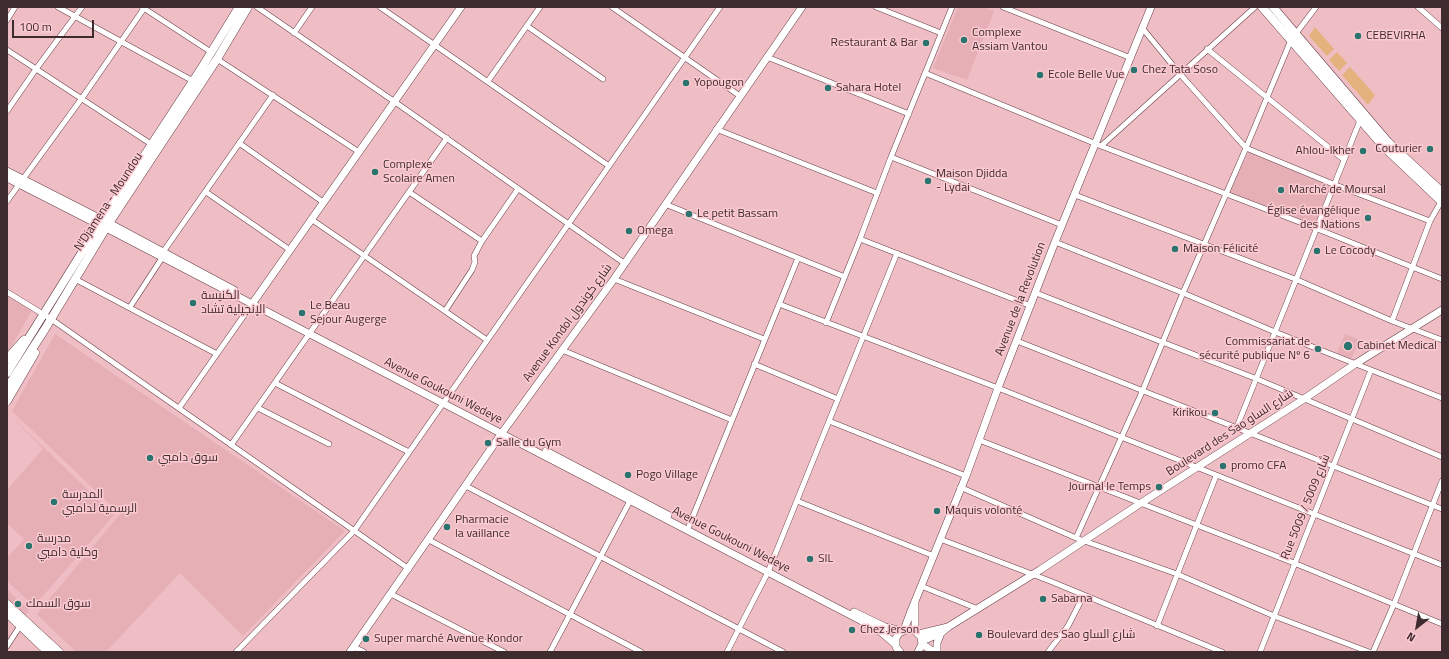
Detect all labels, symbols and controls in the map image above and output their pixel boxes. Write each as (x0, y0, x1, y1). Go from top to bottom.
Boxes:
scale bar (14, 12, 96, 38)
text: 100 m (19, 17, 52, 36)
place label: Complexe Assiam Vantou (972, 26, 1048, 54)
place label: CEBEVIRHA (1366, 29, 1426, 43)
marker: CEBEVIRHA (1353, 31, 1363, 41)
marker: Complexe Assiam Vantou (959, 35, 969, 45)
place label: Restaurant & Bar (831, 36, 918, 50)
marker: Restaurant & Bar (921, 38, 931, 48)
place label: Chez Tata Soso (1142, 63, 1218, 77)
marker: Chez Tata Soso (1129, 65, 1139, 75)
place label: Ecole Belle Vue (1048, 68, 1124, 82)
marker: Ecole Belle Vue (1035, 70, 1045, 80)
place label: Yopougon (694, 76, 744, 90)
marker: Yopougon (681, 78, 691, 88)
place label: Sahara Hotel (836, 81, 901, 95)
marker: Sahara Hotel (823, 83, 833, 93)
place label: Couturier (1375, 142, 1422, 156)
place label: Ahlou-lkher (1295, 144, 1355, 158)
marker: Couturier (1425, 144, 1435, 154)
marker: Ahlou-lkher (1358, 146, 1368, 156)
street label: N'Djamena - Moundou (72, 150, 146, 254)
place label: Complexe Scolaire Amen (383, 158, 455, 186)
marker: Complexe Scolaire Amen (370, 167, 380, 177)
place label: Maison Djidda - Lydai (936, 167, 1007, 195)
marker: Maison Djidda - Lydai (923, 176, 933, 186)
place label: Marché de Moursal (1289, 183, 1386, 197)
marker: Marché de Moursal (1276, 185, 1286, 195)
place label: Église évangélique des Nations (1267, 204, 1360, 232)
place label: Le petit Bassam (697, 207, 778, 221)
marker: Le petit Bassam (684, 209, 694, 219)
marker: Église évangélique des Nations (1363, 213, 1373, 223)
place label: Omega (637, 224, 673, 238)
marker: Omega (624, 226, 634, 236)
street label: Avenue de la Revolution (993, 240, 1049, 358)
place label: Maison Félicité (1183, 242, 1258, 256)
marker: Maison Félicité (1170, 244, 1180, 254)
place label: Le Cocody (1325, 244, 1376, 258)
marker: Le Cocody (1312, 246, 1322, 256)
street label: Avenue Kondol شارع كوندول (520, 261, 616, 385)
place label: الكنيسة الإنجيلية تشاد (201, 289, 266, 317)
marker: الكنيسة الإنجيلية تشاد (188, 298, 198, 308)
place label: Le Beau Sejour Augerge (310, 299, 387, 327)
marker: Le Beau Sejour Augerge (297, 308, 307, 318)
place label: Commissariat de sécurité publique Nº 6 (1199, 335, 1310, 363)
place label: Cabinet Medical (1357, 339, 1437, 353)
marker: Cabinet Medical (1342, 340, 1354, 352)
marker: Commissariat de sécurité publique Nº 6 (1313, 344, 1323, 354)
street label: Avenue Goukouni Wedeye (381, 355, 505, 427)
street label: Boulevard des Sao شارع الساو (1164, 387, 1296, 479)
place label: Kirikou (1172, 406, 1207, 420)
marker: Kirikou (1210, 408, 1220, 418)
place label: Salle du Gym (496, 436, 561, 450)
marker: Salle du Gym (483, 438, 493, 448)
place label: سوق دامبي (158, 451, 218, 465)
street label: Rue 5009 / شارع 5009 (1278, 452, 1334, 562)
marker: سوق دامبي (145, 453, 155, 463)
place label: promo CFA (1231, 459, 1286, 473)
marker: promo CFA (1218, 461, 1228, 471)
place label: Pogo Village (636, 468, 698, 482)
marker: Pogo Village (623, 470, 633, 480)
place label: Journal le Temps (1068, 480, 1151, 494)
marker: Journal le Temps (1154, 482, 1164, 492)
place label: المدرسة الرسمية لدامبي (62, 488, 137, 516)
marker: المدرسة الرسمية لدامبي (49, 497, 59, 507)
street label: Avenue Goukouni Wedeye (669, 504, 793, 576)
place label: Maquis volonté (945, 504, 1022, 518)
marker: Maquis volonté (932, 506, 942, 516)
place label: Pharmacie la vaillance (455, 513, 510, 541)
marker: Pharmacie la vaillance (442, 522, 452, 532)
place label: مدرسة وكلية دامبي (37, 532, 98, 560)
marker: مدرسة وكلية دامبي (24, 541, 34, 551)
place label: SIL (818, 552, 833, 566)
marker: SIL (805, 554, 815, 564)
place label: Sabarna (1051, 592, 1092, 606)
marker: Sabarna (1038, 594, 1048, 604)
place label: سوق السمك (26, 597, 91, 611)
marker: سوق السمك (13, 599, 23, 609)
north arrow (1397, 607, 1437, 647)
place label: Chez Jerson (860, 623, 919, 637)
marker: Chez Jerson (847, 625, 857, 635)
place label: Boulevard des Sao شارع الساو (987, 628, 1135, 642)
text: N (1403, 628, 1418, 646)
marker: Boulevard des Sao شارع الساو (974, 630, 984, 640)
place label: Super marché Avenue Kondor (374, 632, 523, 646)
marker: Super marché Avenue Kondor (361, 634, 371, 644)

